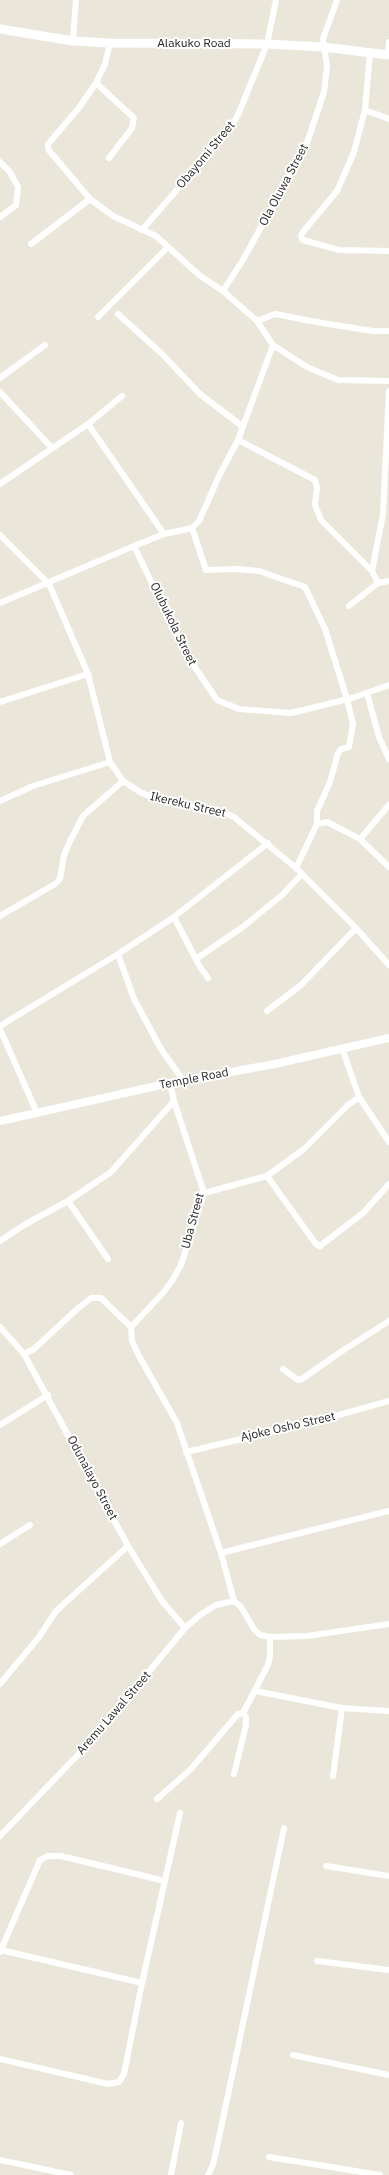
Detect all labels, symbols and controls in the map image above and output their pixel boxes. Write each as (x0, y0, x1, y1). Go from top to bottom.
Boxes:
street label: Alakuko Road (157, 37, 231, 51)
street label: Obayomi Street (174, 118, 238, 192)
street label: Ola Oluwa Street (256, 142, 312, 228)
street label: Olubukola Street (147, 580, 199, 668)
street label: Ikereku Street (149, 789, 227, 821)
street label: Temple Road (158, 1065, 230, 1093)
street label: Uba Street (179, 1191, 207, 1251)
street label: Ajoke Osho Street (239, 1409, 337, 1445)
street label: Odunalayo Street (64, 1433, 120, 1523)
street label: Aremu Lawal Street (74, 1668, 154, 1758)

